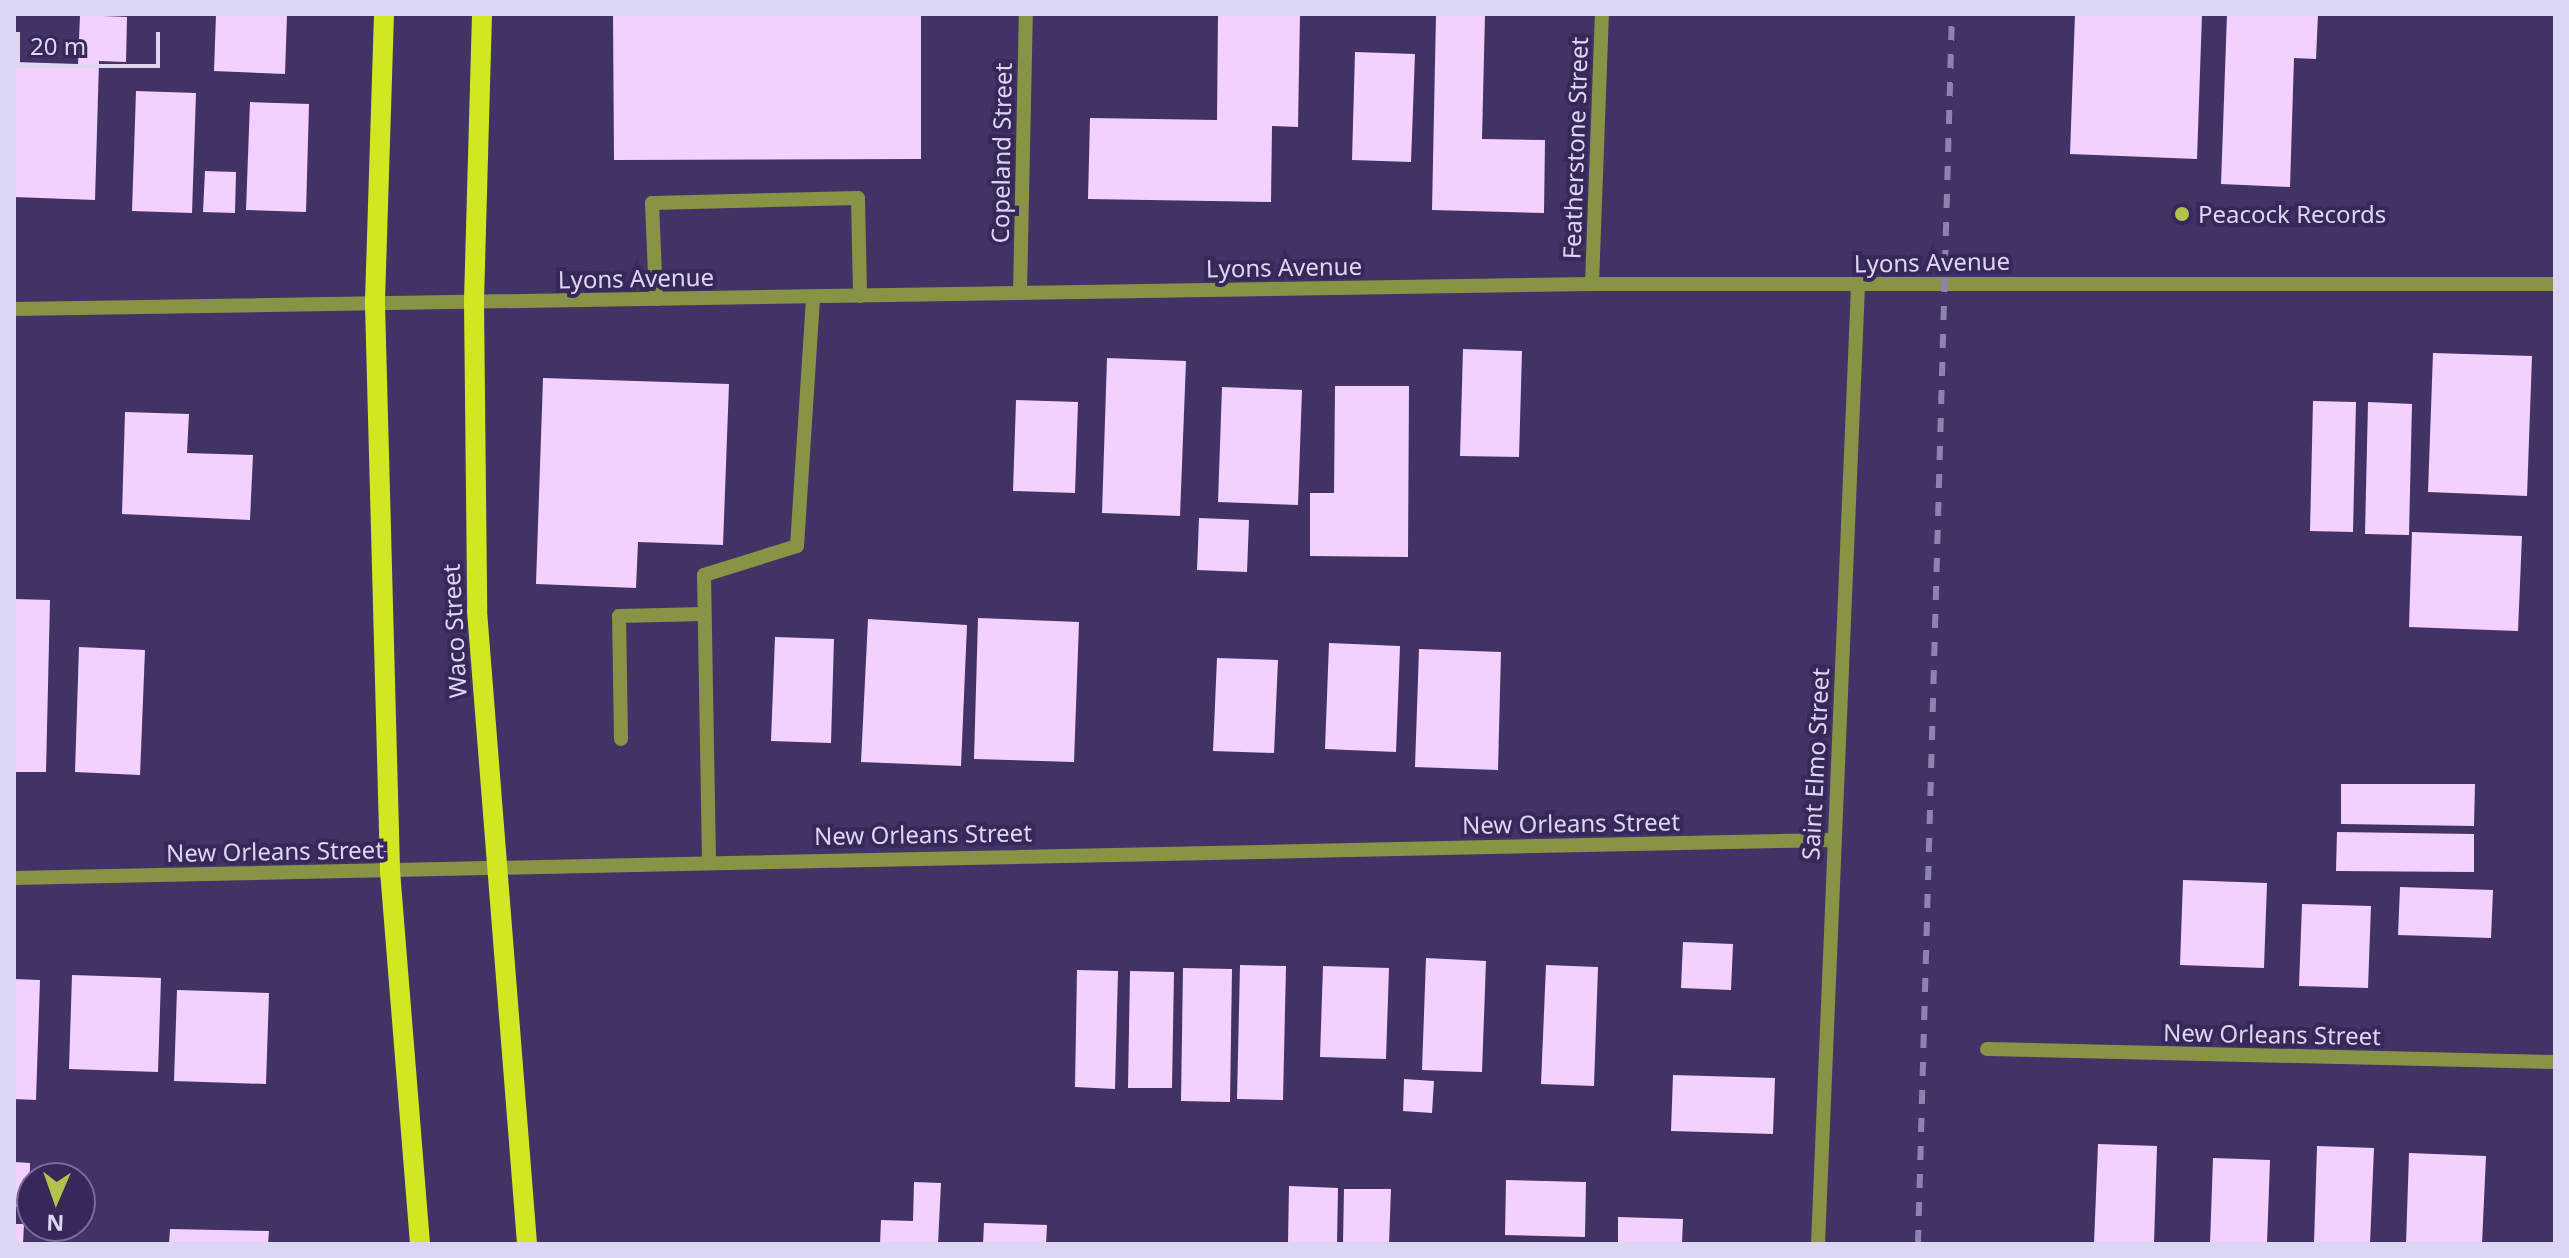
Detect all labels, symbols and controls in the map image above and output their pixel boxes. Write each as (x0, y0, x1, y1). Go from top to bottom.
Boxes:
scale bar (20, 16, 164, 66)
text: 20 m (30, 29, 86, 62)
street label: Featherstone Street (1557, 36, 1593, 260)
street label: Copeland Street (985, 63, 1017, 243)
place label: Peacock Records (2198, 200, 2386, 228)
marker: Peacock Records (2173, 205, 2191, 223)
street label: Lyons Avenue (1854, 246, 2010, 278)
street label: Lyons Avenue (1206, 251, 1362, 283)
street label: Lyons Avenue (558, 262, 714, 294)
street label: Waco Street (436, 563, 472, 699)
street label: Saint Elmo Street (1796, 667, 1834, 861)
street label: New Orleans Street (1462, 807, 1680, 839)
street label: New Orleans Street (814, 818, 1032, 850)
street label: New Orleans Street (166, 835, 384, 867)
street label: New Orleans Street (2163, 1018, 2381, 1050)
north arrow (16, 1162, 96, 1242)
text: N (46, 1209, 65, 1239)

